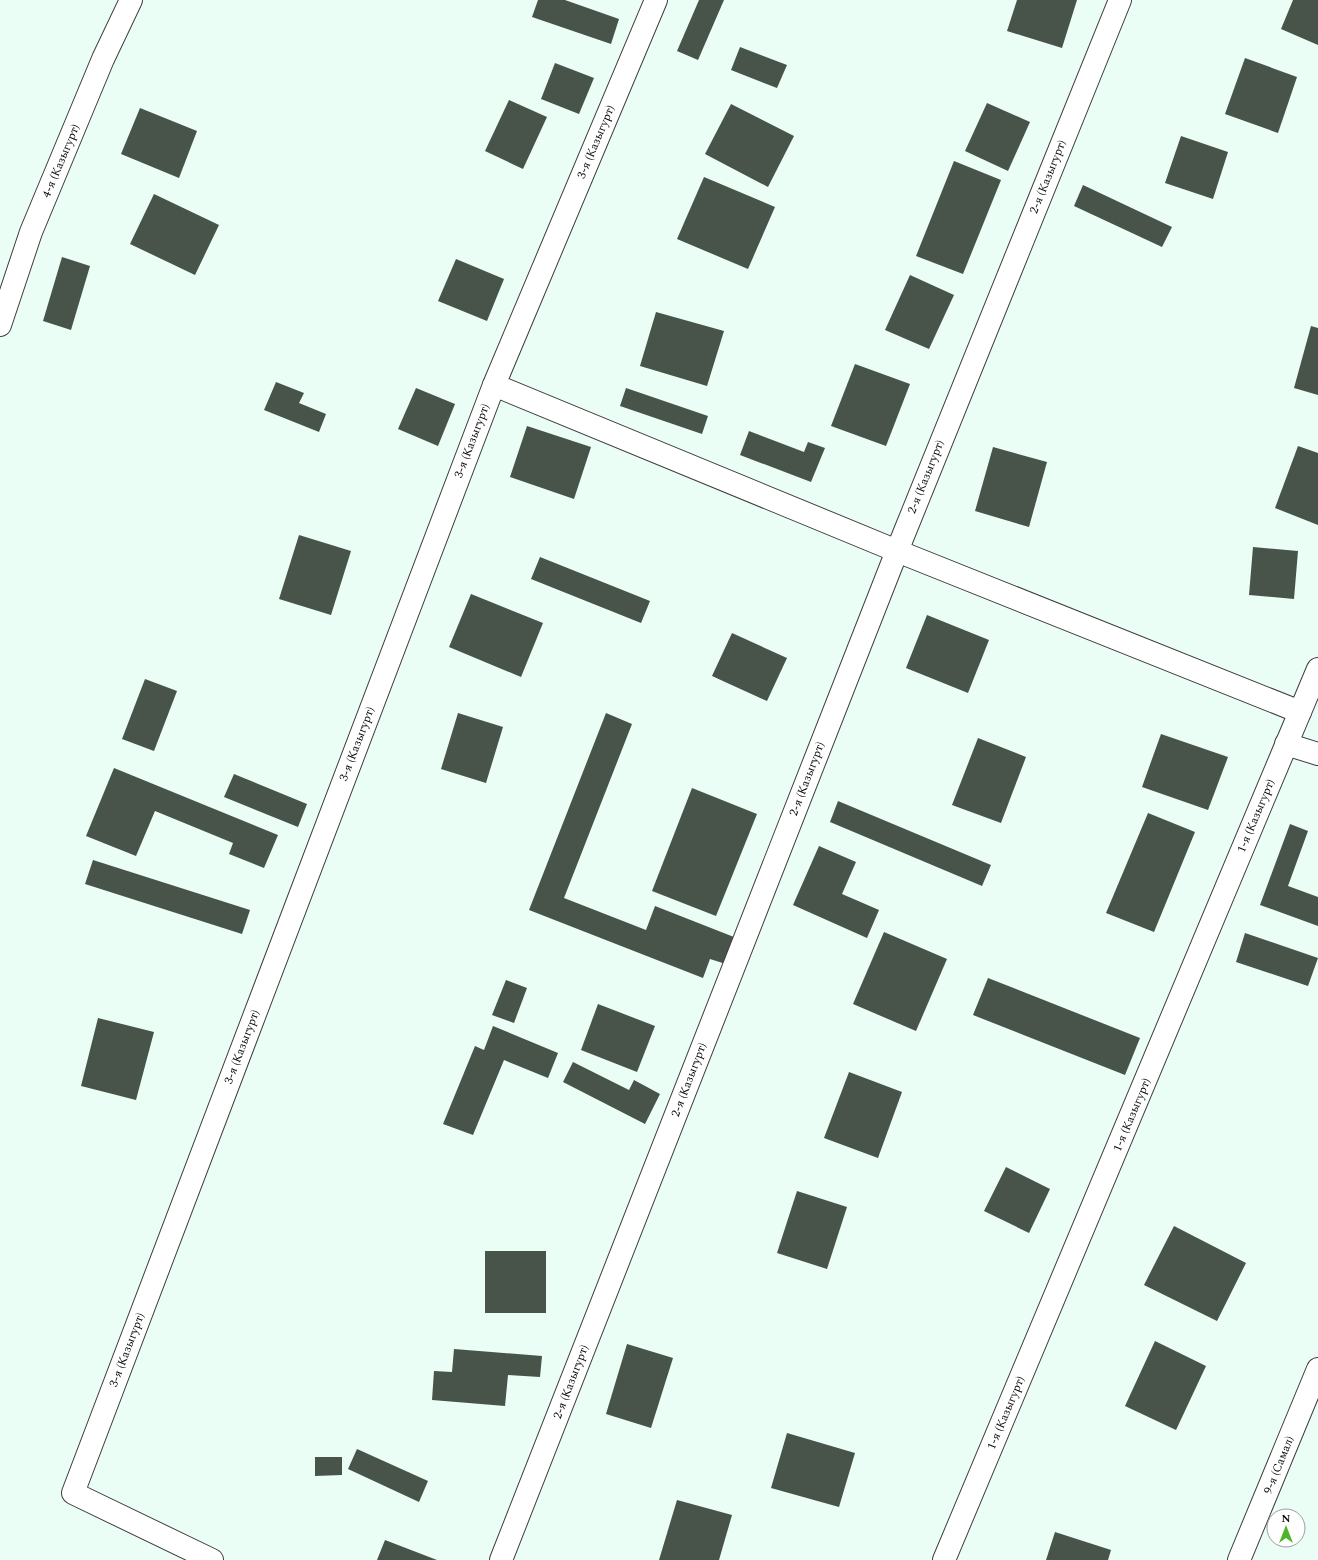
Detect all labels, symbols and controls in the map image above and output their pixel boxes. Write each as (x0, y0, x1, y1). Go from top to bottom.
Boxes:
street label: 3-я (Казыгурт) (572, 102, 620, 182)
street label: 4-я (Казыгурт) (37, 121, 85, 201)
street label: 2-я (Казыгурт) (1025, 137, 1071, 217)
street label: 3-я (Казыгурт) (449, 401, 495, 481)
street label: 2-я (Казыгурт) (903, 437, 949, 517)
street label: 3-я (Казыгурт) (334, 704, 380, 784)
street label: 2-я (Казыгурт) (784, 739, 830, 819)
street label: 1-я (Казыгурт) (1232, 776, 1280, 856)
street label: 3-я (Казыгурт) (219, 1007, 265, 1087)
street label: 2-я (Казыгурт) (666, 1040, 712, 1120)
street label: 1-я (Казыгурт) (1108, 1075, 1156, 1155)
street label: 3-я (Казыгурт) (104, 1310, 150, 1390)
street label: 2-я (Казыгурт) (548, 1342, 594, 1422)
street label: 1-я (Казыгурт) (982, 1373, 1030, 1453)
street label: 9-я (Самал) (1259, 1433, 1299, 1497)
north arrow (1266, 1508, 1306, 1548)
text: N (1282, 1510, 1291, 1527)

